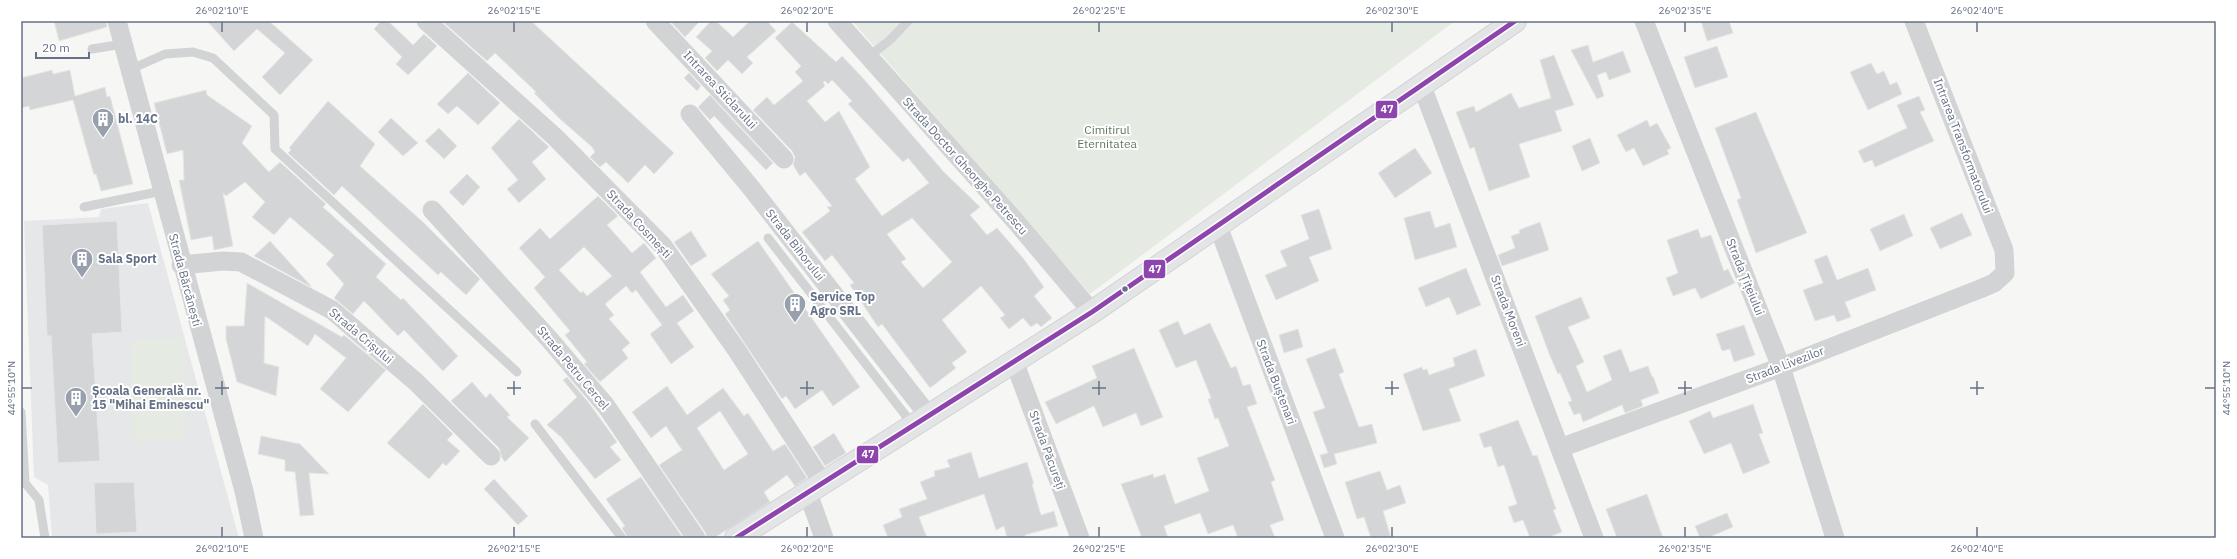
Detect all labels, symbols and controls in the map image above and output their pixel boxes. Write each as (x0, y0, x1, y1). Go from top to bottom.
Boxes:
text: 26°02'10"E (195, 4, 249, 17)
text: 26°02'15"E (487, 4, 541, 17)
text: 26°02'20"E (780, 4, 834, 17)
text: 26°02'25"E (1072, 4, 1126, 17)
text: 26°02'30"E (1365, 4, 1419, 17)
text: 26°02'35"E (1658, 4, 1712, 17)
text: 26°02'40"E (1950, 4, 2004, 17)
scale bar (36, 34, 89, 60)
text: 20 m (42, 40, 70, 55)
street label: Intrarea Sticlarului (680, 48, 760, 132)
street label: Intrarea Transformatorului (1931, 76, 1996, 215)
street label: Strada Doctor Gheorghe Petrescu (900, 94, 1031, 237)
line badge: 47 (1375, 100, 1398, 119)
text: 47 (1380, 102, 1394, 116)
building icon: bl. 14C (90, 106, 116, 139)
place label: bl. 14C (118, 111, 158, 126)
park label: Cimitirul Eternitatea (1077, 122, 1137, 151)
street label: Strada Cosmești (604, 186, 675, 261)
street label: Strada Bihorului (763, 206, 828, 284)
street label: Strada Bărcănești (166, 232, 205, 328)
street label: Strada Țițeiului (1723, 236, 1768, 317)
building icon: Sala Sport (69, 246, 95, 279)
place label: Sala Sport (98, 251, 157, 266)
line badge: 47 (1143, 259, 1166, 279)
text: 47 (1148, 262, 1162, 276)
street label: Strada Moreni (1488, 273, 1529, 349)
unlabelled marker (1120, 284, 1130, 294)
place label: Service Top Agro SRL (810, 289, 875, 318)
building icon: Service Top Agro SRL (782, 291, 808, 324)
street label: Strada Crișului (326, 305, 396, 367)
street label: Strada Petru Cercel (534, 323, 613, 412)
street label: Strada Buștenari (1253, 337, 1300, 426)
street label: Strada Livezilor (1744, 343, 1827, 386)
text: 44°55'10"N (5, 361, 18, 415)
text: 44°55'10"N (2220, 361, 2233, 415)
place label: Școala Generală nr. 15 "Mihai Eminescu" (92, 383, 209, 412)
building icon: Școala Generală nr. 15 "Mihai Eminescu" (63, 385, 89, 418)
street label: Strada Păcureți (1026, 408, 1069, 491)
line badge: 47 (856, 445, 879, 464)
text: 47 (861, 447, 875, 461)
text: 26°02'10"E (195, 542, 249, 555)
text: 26°02'15"E (487, 542, 541, 555)
text: 26°02'20"E (780, 542, 834, 555)
text: 26°02'25"E (1072, 542, 1126, 555)
text: 26°02'30"E (1365, 542, 1419, 555)
text: 26°02'35"E (1658, 542, 1712, 555)
text: 26°02'40"E (1950, 542, 2004, 555)

